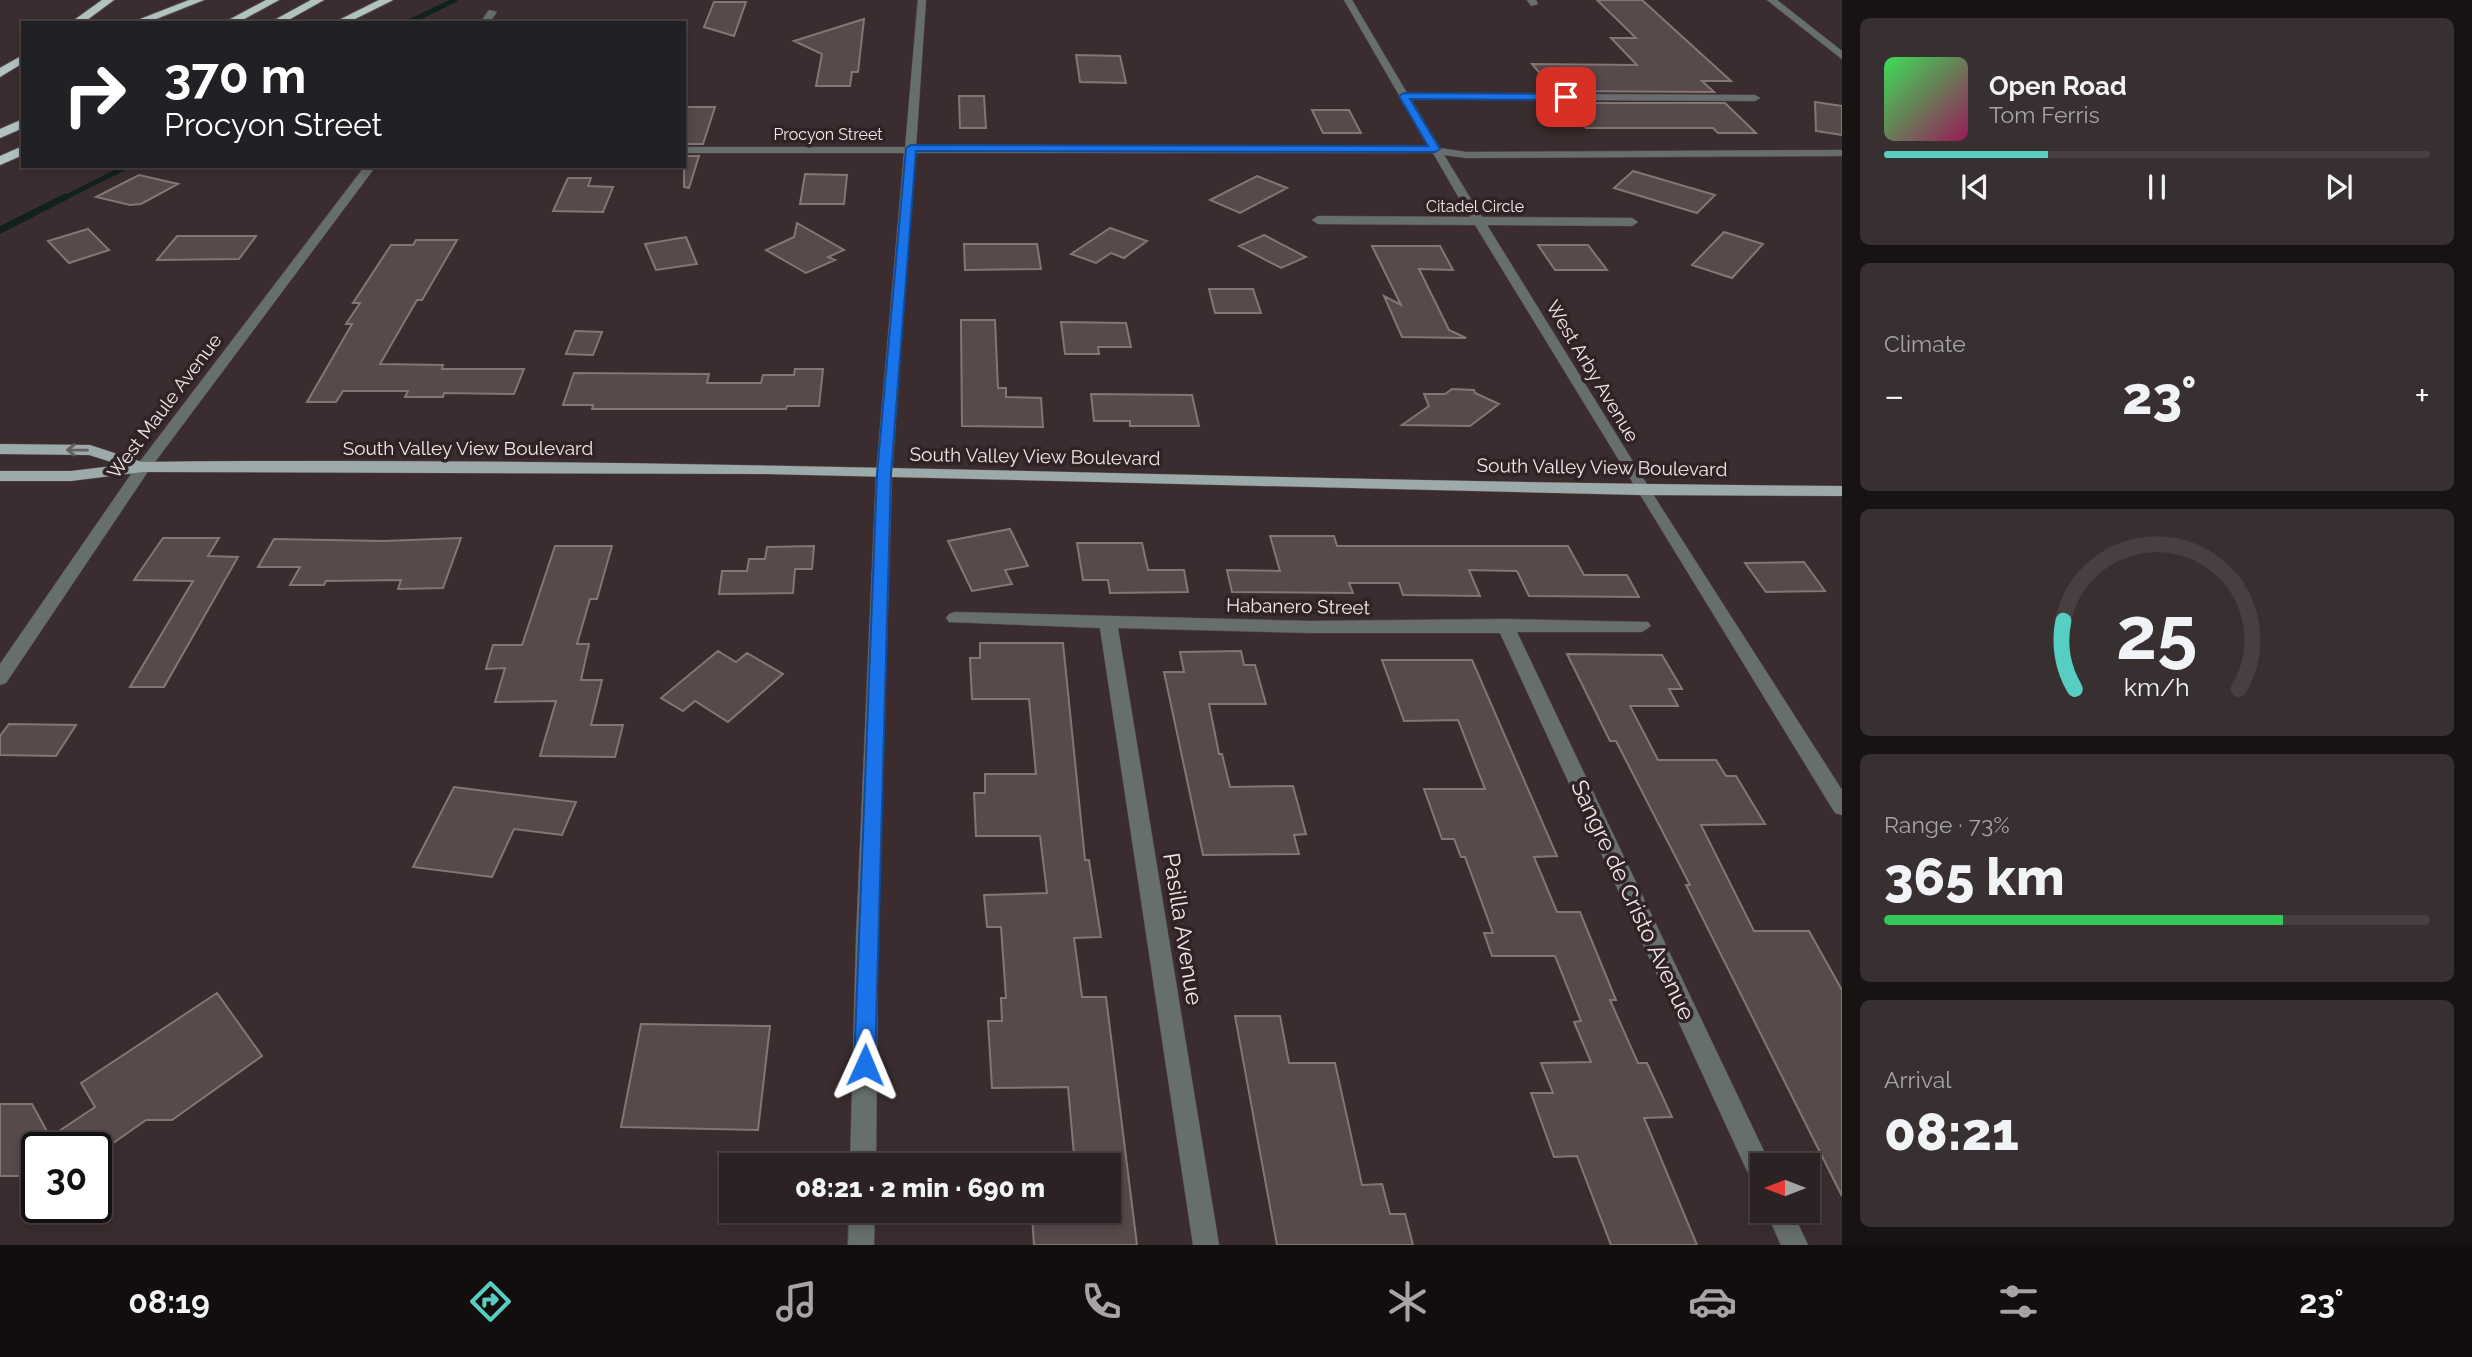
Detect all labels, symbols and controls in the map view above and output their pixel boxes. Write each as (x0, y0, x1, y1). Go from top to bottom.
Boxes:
text: 370 m (164, 47, 306, 104)
icon: right (49, 49, 140, 140)
pin (1536, 67, 1596, 127)
text: Open Road (1989, 71, 2127, 101)
icon: arrive (1547, 78, 1585, 116)
text: Tom Ferris (1989, 101, 2100, 128)
text: Procyon Street (164, 106, 382, 143)
street label: Procyon Street (773, 125, 883, 144)
icon: previous (1956, 168, 1994, 206)
icon: pause (2138, 168, 2176, 206)
icon: next (2320, 168, 2358, 206)
street label: Citadel Circle (1426, 197, 1524, 216)
street label: West Arby Avenue (1542, 296, 1644, 446)
street label: West Maule Avenue (102, 329, 226, 483)
text: Climate (1884, 330, 1966, 357)
text: 23° (2122, 365, 2196, 426)
text: − (1884, 373, 1904, 418)
text: + (2414, 373, 2430, 418)
street label: South Valley View Boulevard (343, 437, 593, 459)
one-way arrow (66, 443, 89, 456)
street label: South Valley View Boulevard (909, 443, 1161, 469)
street label: South Valley View Boulevard (1476, 454, 1728, 480)
text: 25 (2116, 591, 2198, 676)
street label: Habanero Street (1226, 594, 1371, 618)
text: km/h (2124, 671, 2190, 701)
street label: Sangre de Cristo Avenue (1566, 775, 1701, 1024)
text: Range · 73% (1884, 811, 2010, 838)
text: 365 km (1884, 846, 2065, 907)
street label: Pasilla Avenue (1158, 851, 1209, 1007)
position arrow (828, 1028, 902, 1102)
text: Arrival (1884, 1066, 1951, 1093)
text: 08:21 (1884, 1101, 2019, 1162)
speed limit sign: 30 (21, 1132, 112, 1223)
north arrow (1750, 1153, 1820, 1223)
map controls (1750, 1153, 1820, 1223)
text: 08:21 · 2 min · 690 m (795, 1173, 1045, 1203)
icon: directions (466, 1277, 515, 1326)
icon: music (772, 1277, 821, 1326)
icon: phone (1077, 1277, 1126, 1326)
icon: climate (1383, 1277, 1432, 1326)
icon: car (1688, 1277, 1737, 1326)
icon: filters (1994, 1277, 2043, 1326)
text: 08:19 (128, 1283, 210, 1320)
text: 23° (2299, 1283, 2344, 1320)

